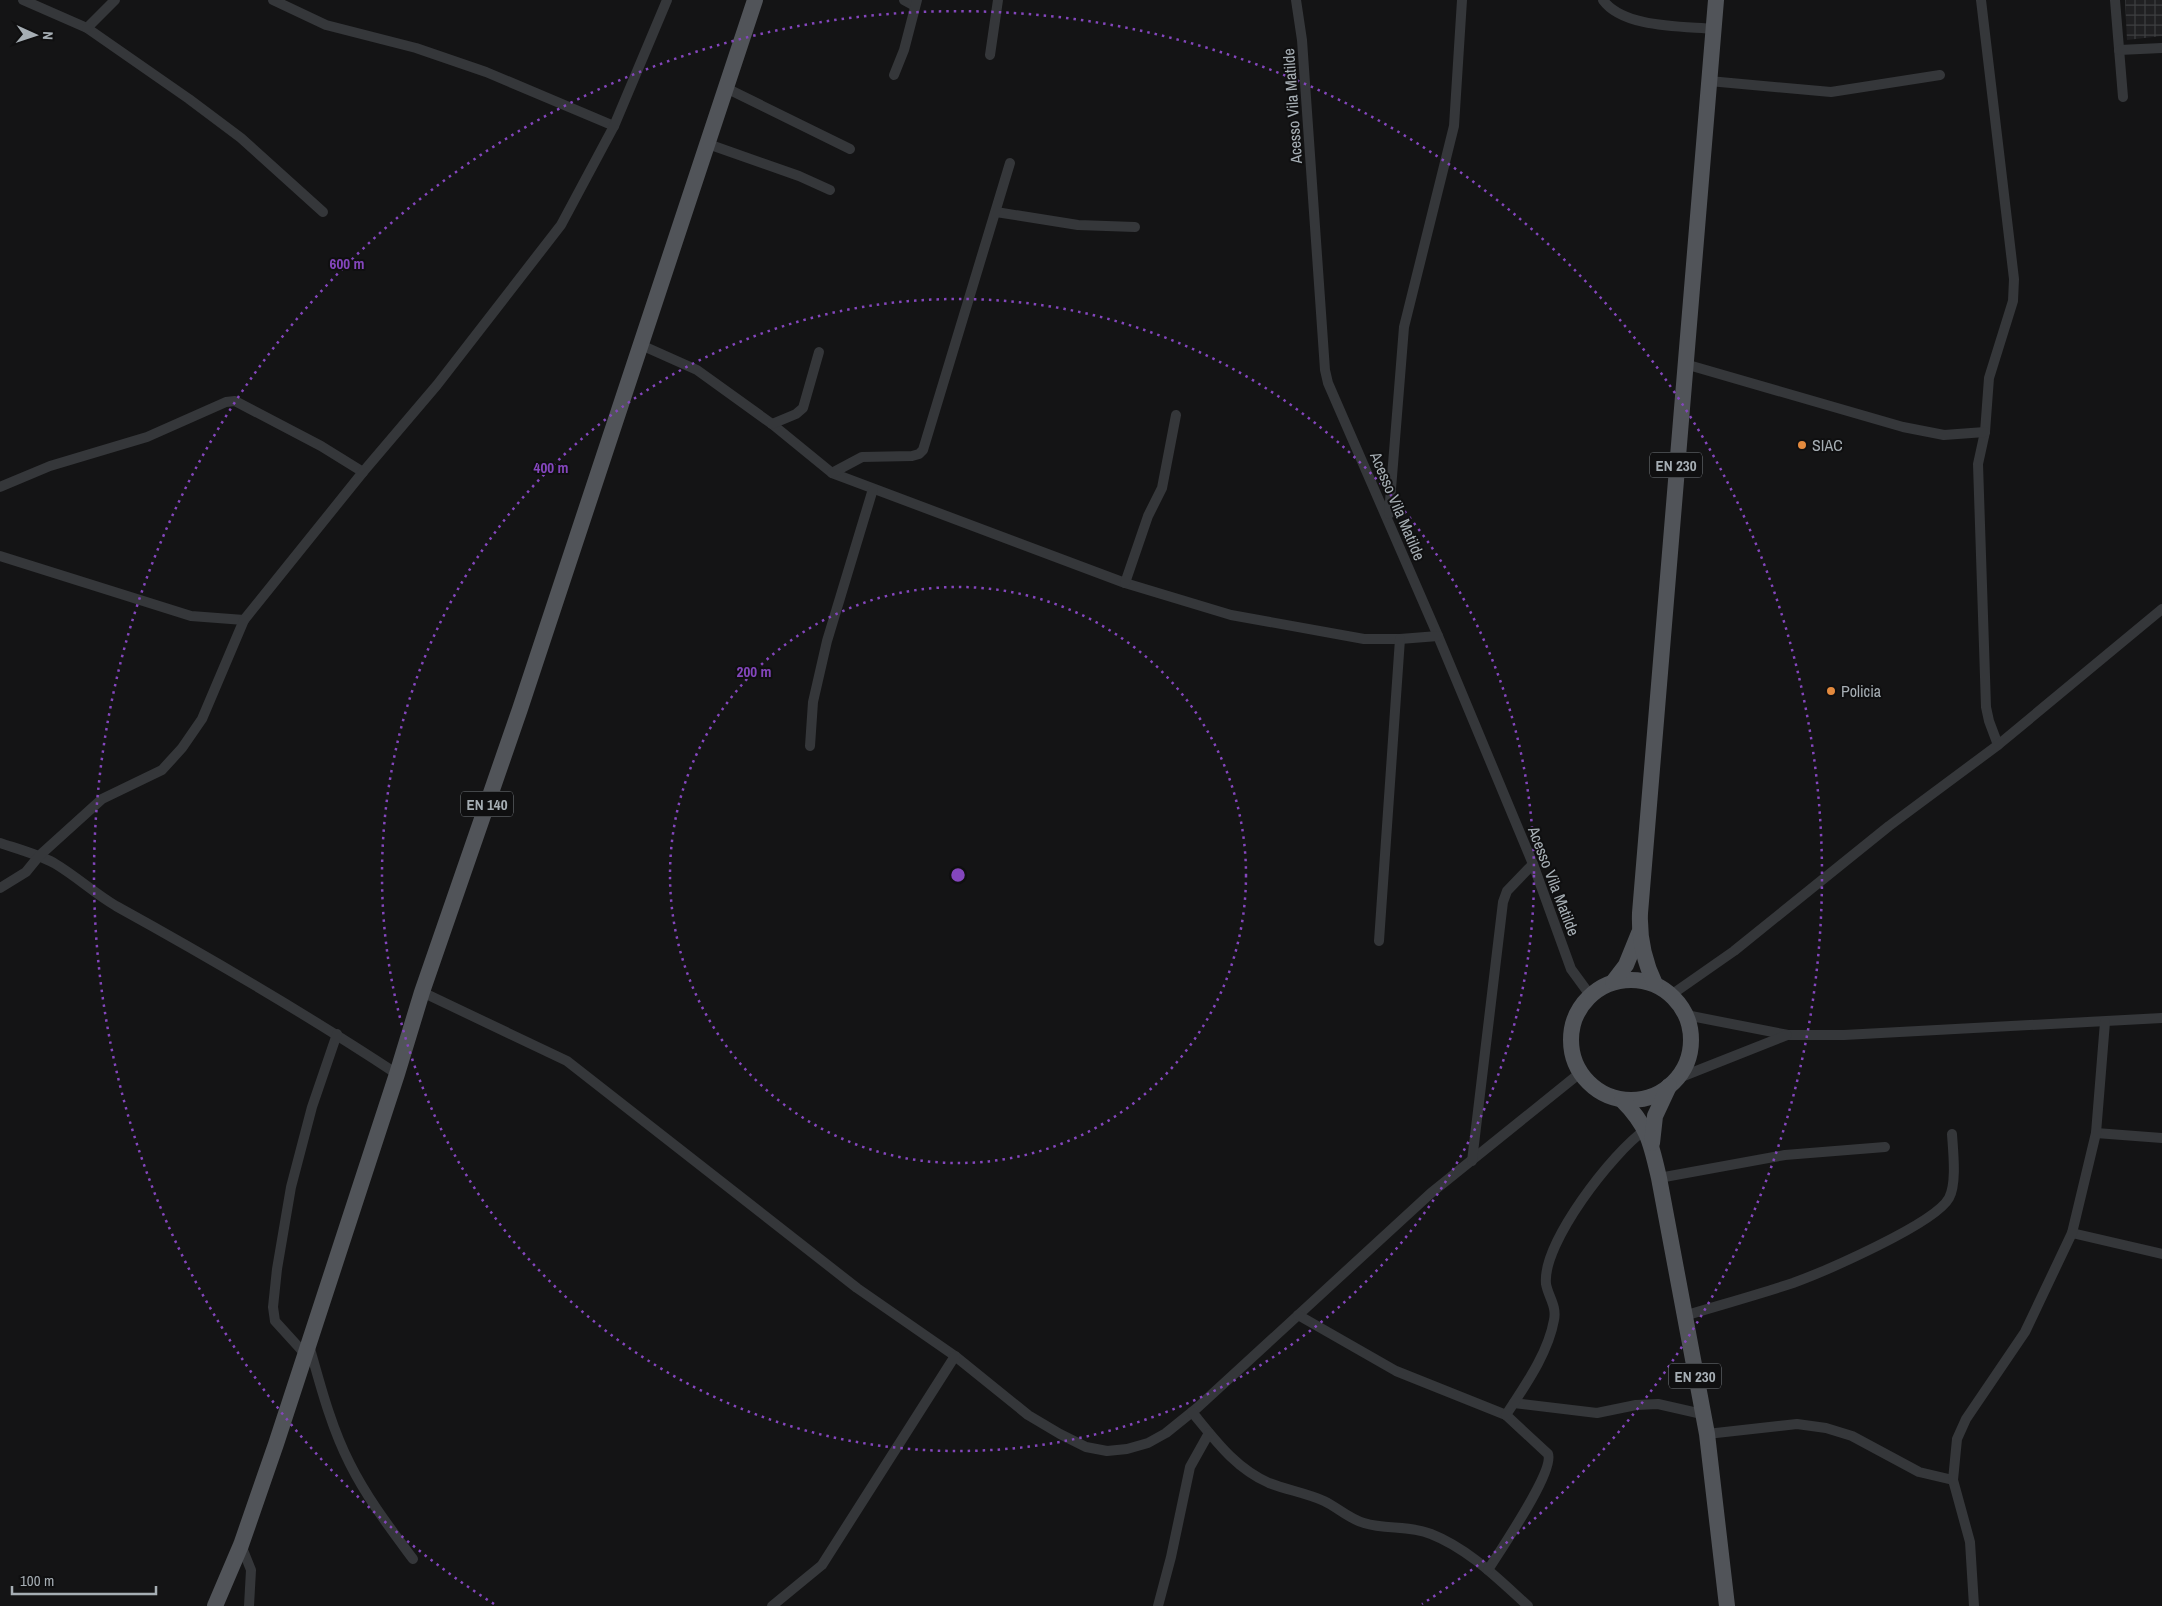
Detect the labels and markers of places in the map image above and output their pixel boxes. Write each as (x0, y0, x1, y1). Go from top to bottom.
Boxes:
place label: SIAC (1812, 434, 1843, 456)
marker: SIAC (1796, 439, 1808, 451)
place label: Policia (1841, 680, 1882, 702)
marker: Policia (1825, 685, 1837, 697)
centre of rings (949, 866, 967, 884)

